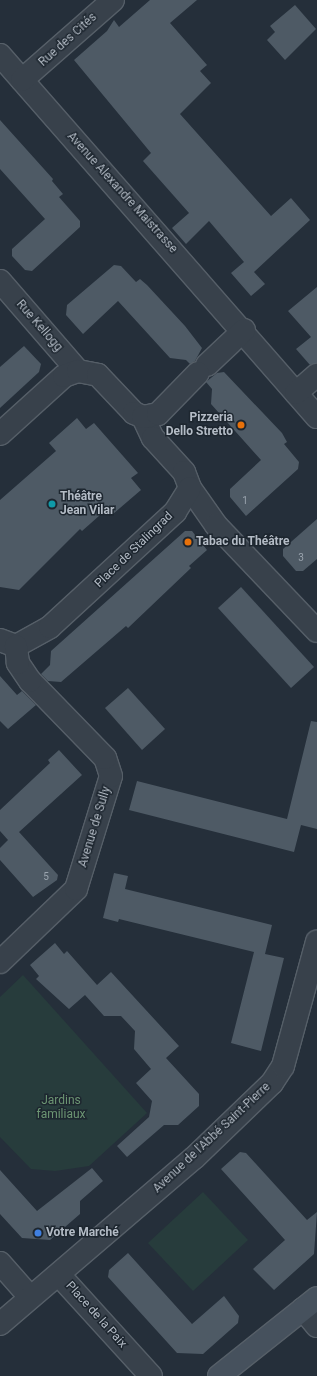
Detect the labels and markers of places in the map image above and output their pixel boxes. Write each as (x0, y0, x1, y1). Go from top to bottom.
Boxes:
place label: Pizzeria Dello Stretto (166, 411, 233, 439)
marker: Pizzeria Dello Stretto (236, 420, 246, 430)
place label: Théâtre Jean Vilar (60, 490, 114, 518)
marker: Théâtre Jean Vilar (47, 499, 57, 509)
place label: Tabac du Théâtre (196, 535, 290, 549)
marker: Tabac du Théâtre (183, 537, 193, 547)
place label: Votre Marché (46, 1226, 119, 1240)
marker: Votre Marché (33, 1228, 43, 1238)

